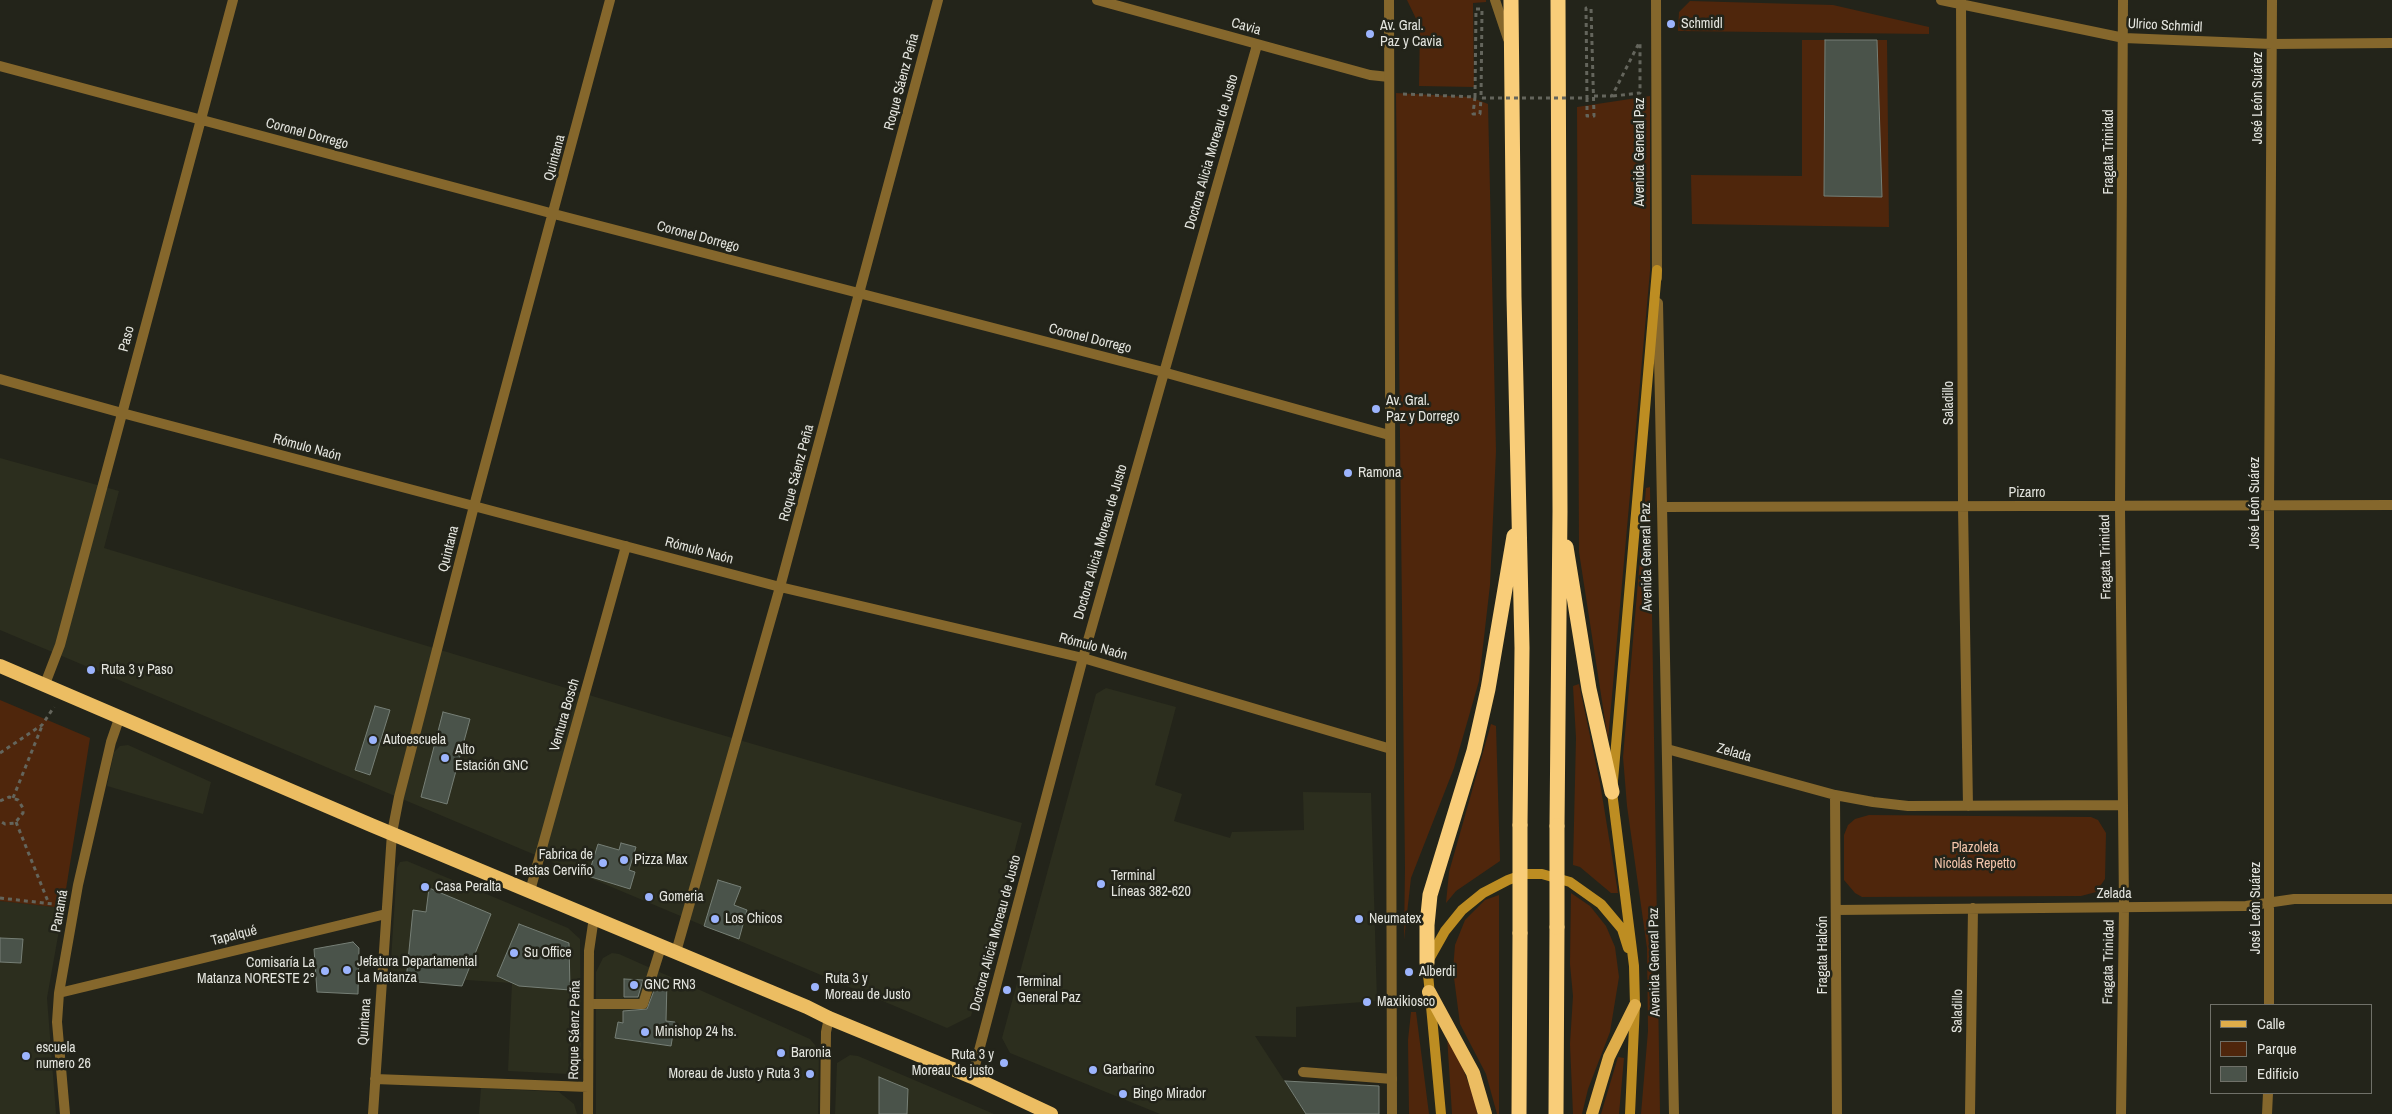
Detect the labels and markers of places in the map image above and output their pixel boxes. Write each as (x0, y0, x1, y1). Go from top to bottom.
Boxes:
place label: Schmidl (1681, 16, 1722, 32)
place label: Av. Gral. Paz y Cavia (1380, 18, 1442, 50)
marker: Schmidl (1665, 18, 1677, 30)
marker: Av. Gral. Paz y Cavia (1364, 28, 1376, 40)
place label: Av. Gral. Paz y Dorrego (1386, 393, 1459, 426)
marker: Av. Gral. Paz y Dorrego (1370, 403, 1382, 415)
place label: Ramona (1358, 465, 1401, 481)
marker: Ramona (1342, 467, 1354, 479)
place label: Ruta 3 y Paso (101, 662, 173, 678)
marker: Ruta 3 y Paso (85, 664, 97, 676)
place label: Autoescuela (383, 732, 446, 748)
marker: Autoescuela (367, 734, 379, 746)
place label: Alto Estación GNC (455, 742, 528, 774)
marker: Alto Estación GNC (439, 752, 451, 764)
place label: Fabrica de Pastas Cerviño (515, 847, 593, 880)
place label: Pizza Max (634, 852, 688, 868)
marker: Pizza Max (618, 854, 630, 866)
marker: Fabrica de Pastas Cerviño (597, 857, 609, 869)
place label: Terminal Líneas 382-620 (1111, 868, 1191, 900)
marker: Terminal Líneas 382-620 (1095, 878, 1107, 890)
place label: Casa Peralta (435, 879, 501, 895)
marker: Casa Peralta (419, 881, 431, 893)
place label: Gomeria (659, 889, 704, 905)
marker: Gomeria (643, 891, 655, 903)
place label: Los Chicos (725, 911, 782, 927)
place label: Neumatex (1369, 911, 1421, 927)
marker: Los Chicos (709, 913, 721, 925)
marker: Neumatex (1353, 913, 1365, 925)
place label: Su Office (524, 945, 572, 961)
marker: Su Office (508, 947, 520, 959)
place label: Jefatura Departamental La Matanza (357, 954, 477, 986)
place label: Comisaría La Matanza NORESTE 2° (197, 955, 315, 988)
marker: Jefatura Departamental La Matanza (341, 964, 353, 976)
place label: Alberdi (1419, 964, 1455, 980)
marker: Comisaría La Matanza NORESTE 2° (319, 965, 331, 977)
marker: Alberdi (1403, 966, 1415, 978)
place label: Ruta 3 y Moreau de Justo (825, 971, 911, 1004)
place label: Terminal General Paz (1017, 974, 1081, 1006)
place label: GNC RN3 (644, 977, 696, 993)
marker: GNC RN3 (628, 979, 640, 991)
marker: Ruta 3 y Moreau de Justo (809, 981, 821, 993)
marker: Terminal General Paz (1001, 984, 1013, 996)
place label: Maxikiosco (1377, 994, 1435, 1010)
marker: Maxikiosco (1361, 996, 1373, 1008)
place label: Minishop 24 hs. (655, 1024, 737, 1040)
marker: Minishop 24 hs. (639, 1026, 651, 1038)
place label: escuela numero 26 (36, 1040, 91, 1072)
place label: Baronia (791, 1045, 831, 1061)
marker: Baronia (775, 1047, 787, 1059)
place label: Ruta 3 y Moreau de justo (912, 1047, 994, 1080)
marker: escuela numero 26 (20, 1050, 32, 1062)
marker: Ruta 3 y Moreau de justo (998, 1057, 1010, 1069)
place label: Garbarino (1103, 1062, 1155, 1078)
marker: Garbarino (1087, 1064, 1099, 1076)
place label: Moreau de Justo y Ruta 3 (669, 1066, 800, 1082)
marker: Moreau de Justo y Ruta 3 (804, 1068, 816, 1080)
place label: Bingo Mirador (1133, 1086, 1206, 1102)
marker: Bingo Mirador (1117, 1088, 1129, 1100)

